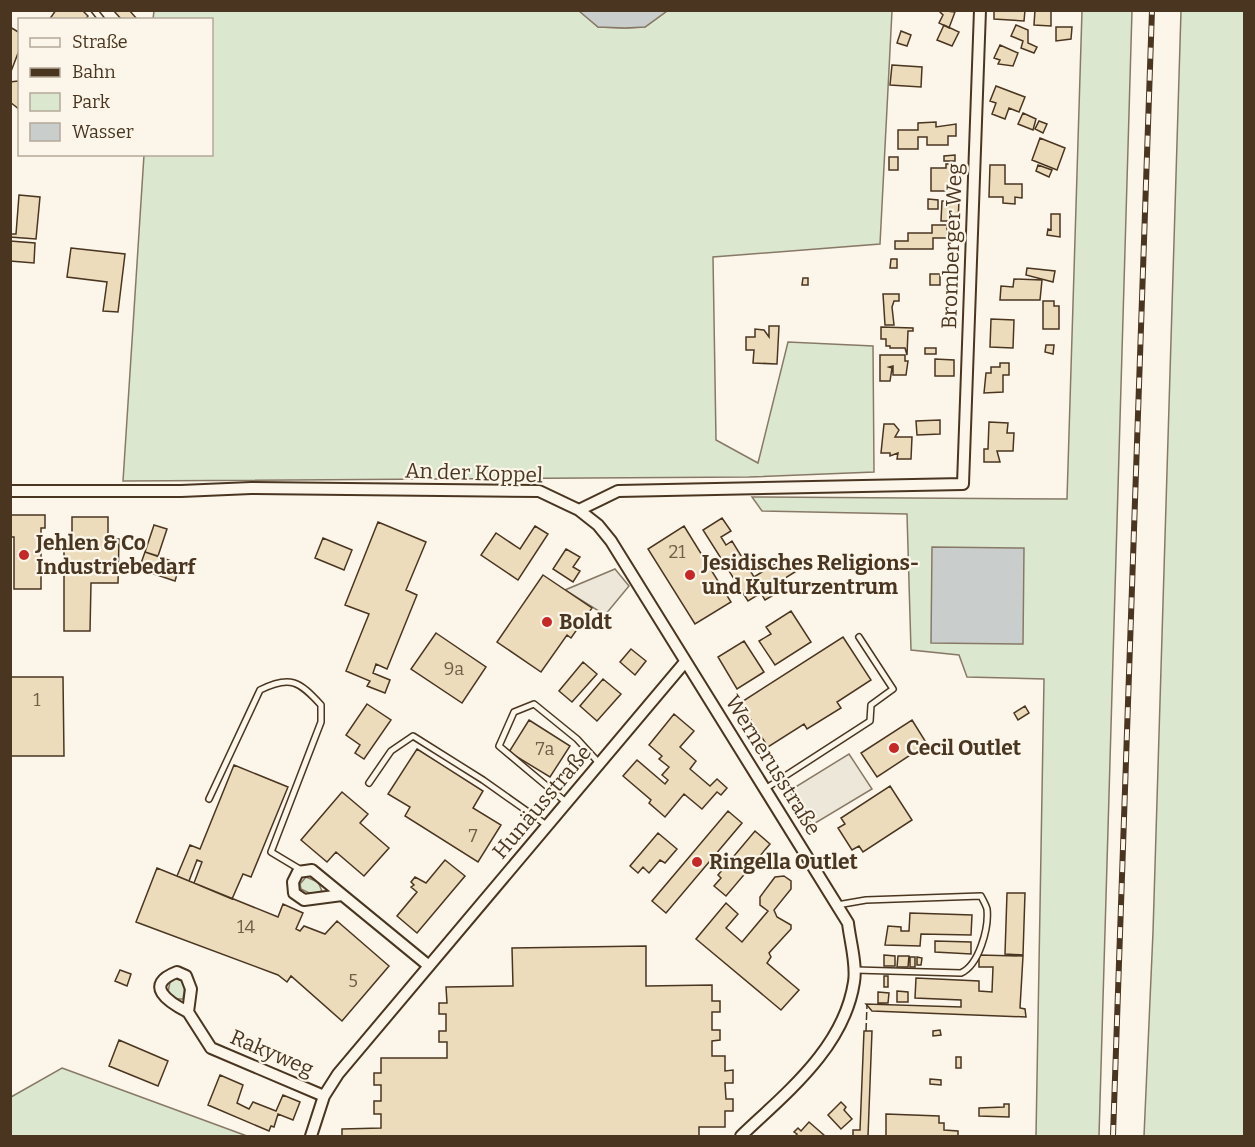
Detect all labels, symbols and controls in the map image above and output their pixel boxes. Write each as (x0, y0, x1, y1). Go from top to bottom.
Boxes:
legend (18, 18, 213, 156)
text: Straße (72, 31, 128, 53)
text: Bahn (72, 61, 116, 83)
text: Park (72, 91, 111, 113)
text: Wasser (72, 121, 134, 143)
street label: Bromberger Weg (936, 162, 968, 329)
street label: An der Koppel (405, 458, 543, 488)
place label: Jehlen & Co Industriebedarf (35, 530, 198, 580)
house number: 21 (668, 541, 686, 563)
marker: Jehlen & Co Industriebedarf (17, 548, 31, 562)
place label: Jesidisches Religions- und Kulturzentrum (701, 550, 919, 600)
marker: Jesidisches Religions- und Kulturzentrum (683, 568, 697, 582)
place label: Boldt (559, 609, 613, 635)
marker: Boldt (540, 615, 554, 629)
house number: 9a (444, 658, 464, 680)
house number: 1 (33, 689, 41, 711)
street label: Wernerusstraße (720, 690, 826, 840)
place label: Cecil Outlet (906, 735, 1022, 761)
house number: 7a (536, 738, 555, 760)
street label: Hunäusstraße (487, 740, 597, 864)
marker: Cecil Outlet (887, 741, 901, 755)
house number: 7 (468, 825, 478, 847)
place label: Ringella Outlet (709, 849, 859, 875)
marker: Ringella Outlet (690, 855, 704, 869)
house number: 14 (237, 916, 255, 938)
house number: 5 (348, 970, 358, 992)
street label: Rakyweg (226, 1024, 318, 1082)

